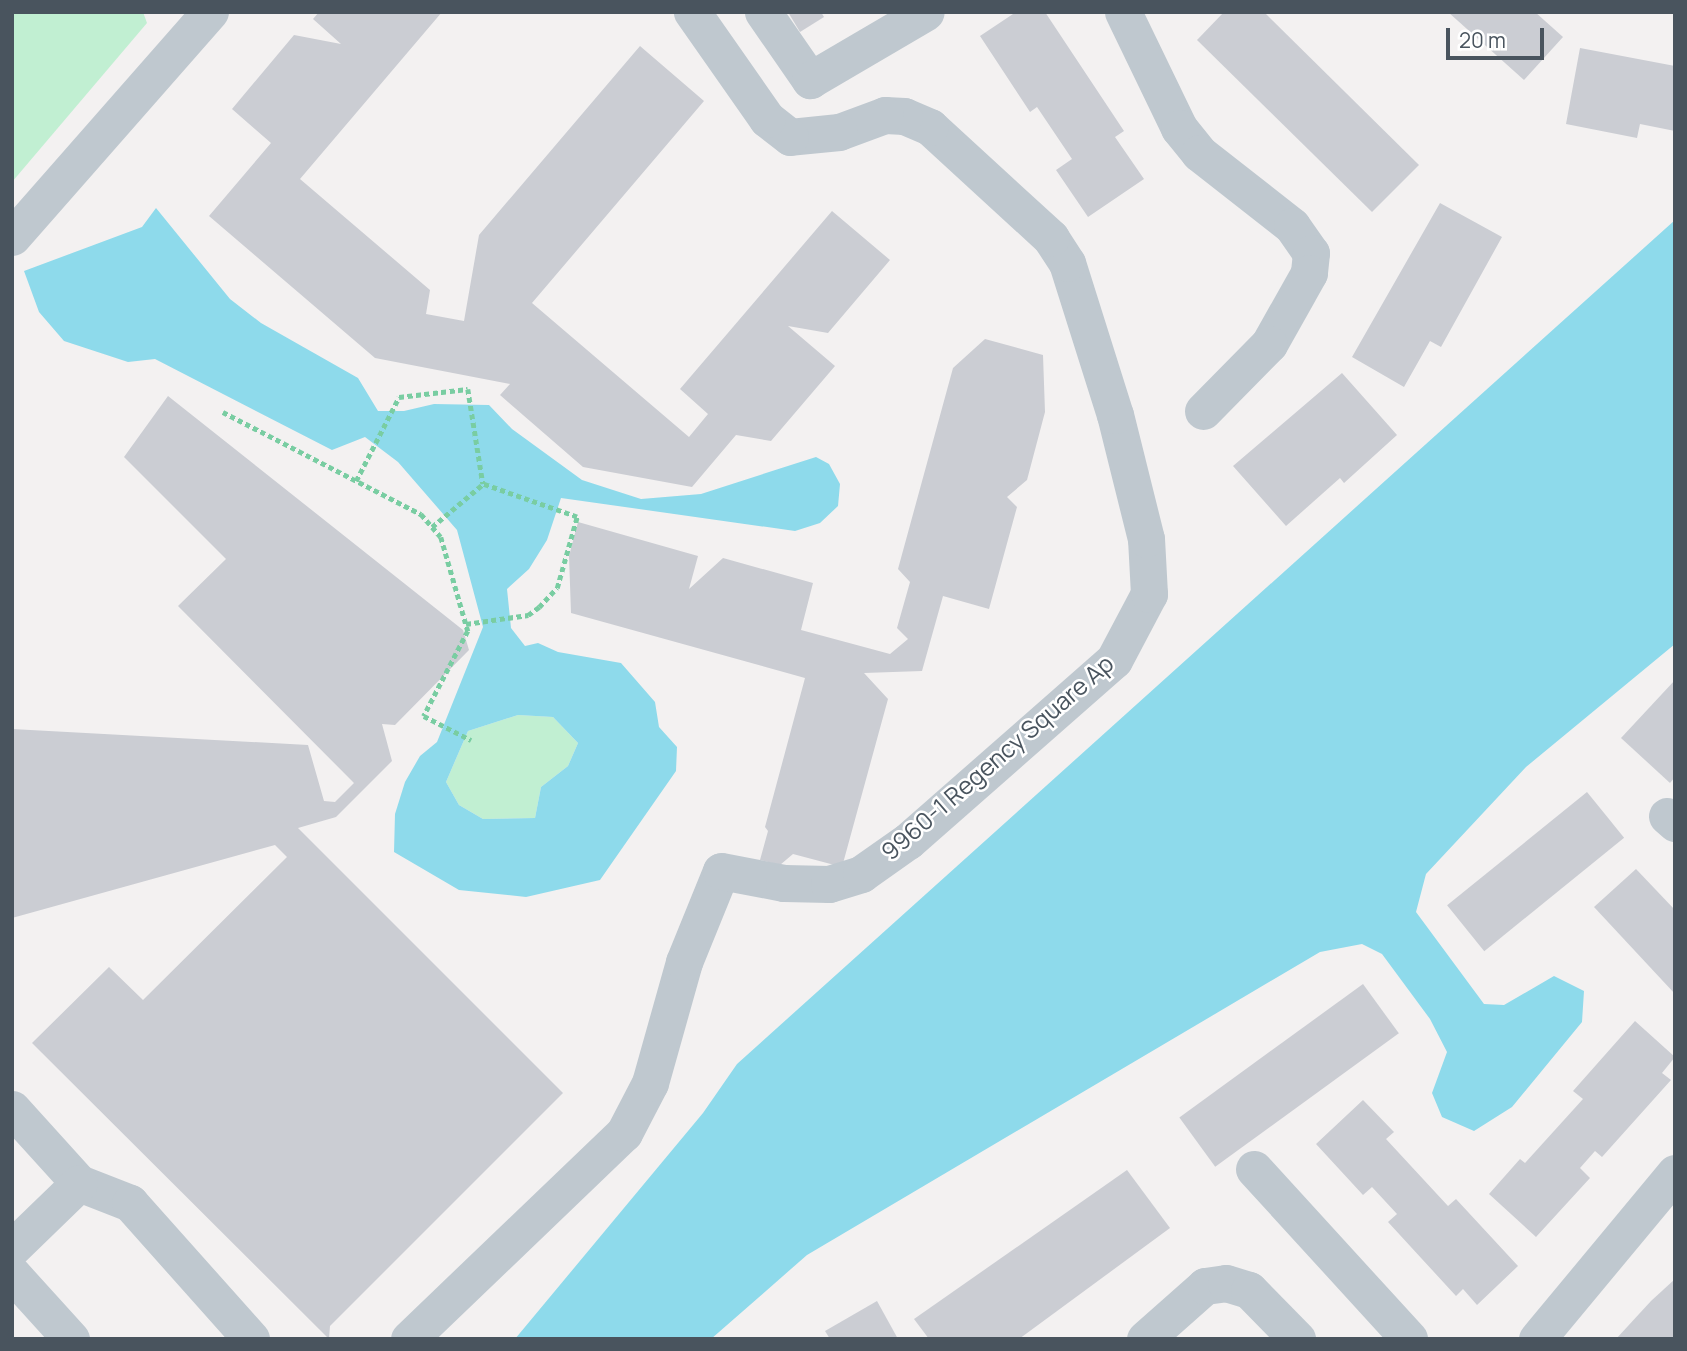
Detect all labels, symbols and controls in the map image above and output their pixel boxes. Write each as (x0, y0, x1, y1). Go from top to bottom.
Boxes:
scale bar (1449, 14, 1547, 58)
text: 20 m (1459, 26, 1506, 54)
street label: 9960-1 Regency Square Ap (875, 648, 1119, 866)

